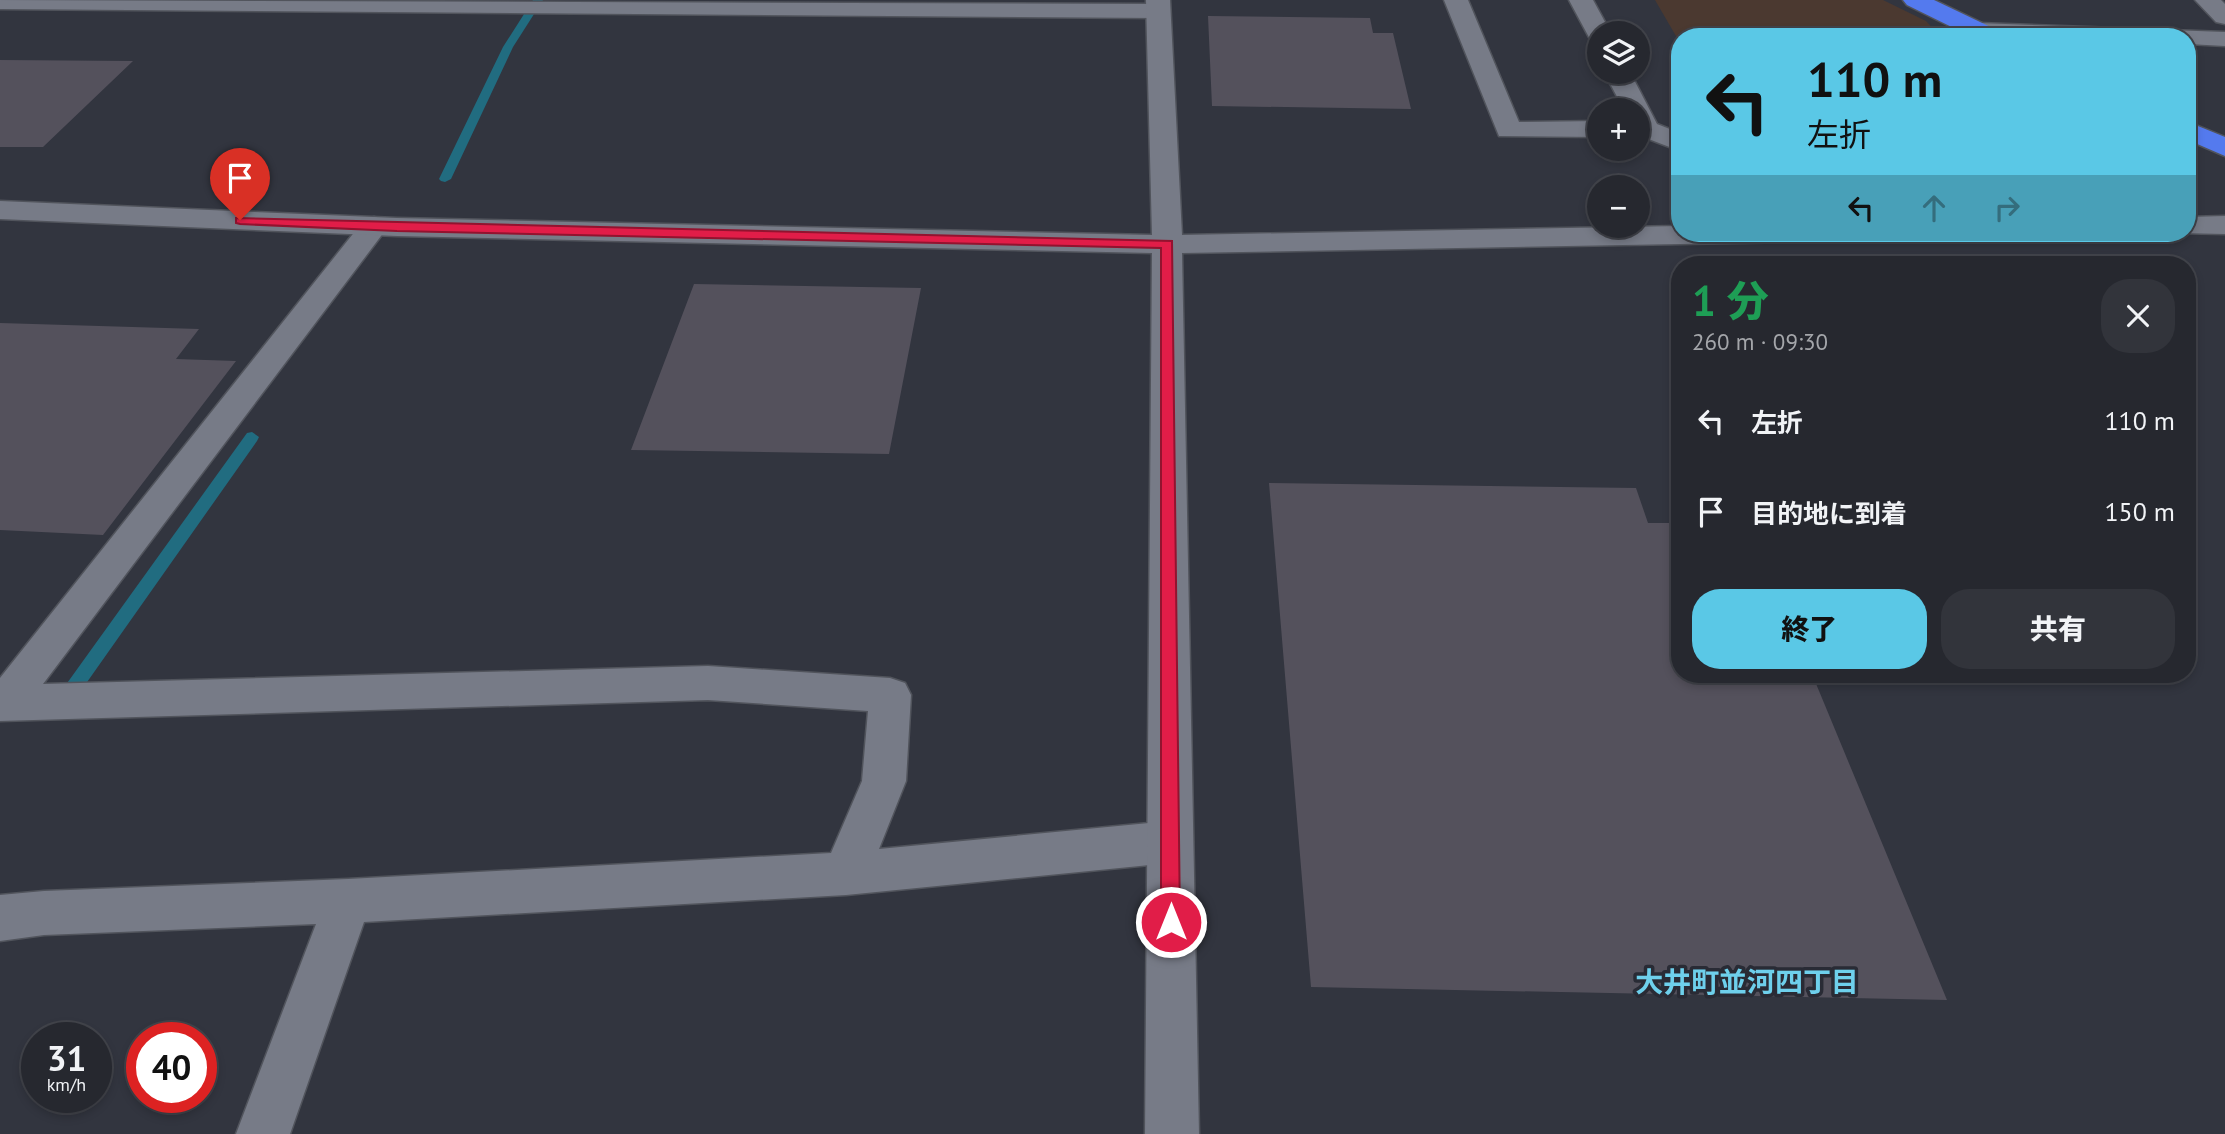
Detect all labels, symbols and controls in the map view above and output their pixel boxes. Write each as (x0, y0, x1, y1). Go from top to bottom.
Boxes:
map controls (1587, 21, 1650, 238)
button: layers (1587, 21, 1650, 84)
text: 110 m (1807, 47, 1942, 111)
icon: left (1692, 56, 1783, 147)
button: + (1587, 98, 1650, 161)
text: 左折 (1807, 113, 1871, 155)
pin (210, 148, 270, 220)
icon: arrive (221, 159, 259, 197)
button: − (1587, 175, 1650, 238)
icon: left (1842, 189, 1880, 227)
icon: ahead (1915, 189, 1953, 227)
icon: right (1988, 189, 2026, 227)
text: 1 分 (1692, 273, 1768, 328)
button: close (2101, 279, 2175, 353)
text: 260 m · 09:30 (1692, 327, 1828, 356)
icon: left (1692, 402, 1730, 440)
text: 110 m (2104, 404, 2175, 437)
text: 左折 (1751, 406, 1803, 439)
icon: arrive (1692, 493, 1730, 531)
text: 150 m (2104, 495, 2175, 528)
text: 目的地に到着 (1751, 497, 1907, 530)
button: 終了 (1692, 589, 1927, 669)
button: 共有 (1941, 589, 2175, 669)
position arrow (1134, 885, 1208, 959)
district label: 大井町並河四丁目 (1635, 963, 1859, 1000)
speed limit sign: 40 (126, 1022, 217, 1113)
text: 31 (47, 1035, 86, 1081)
text: km/h (47, 1073, 86, 1096)

